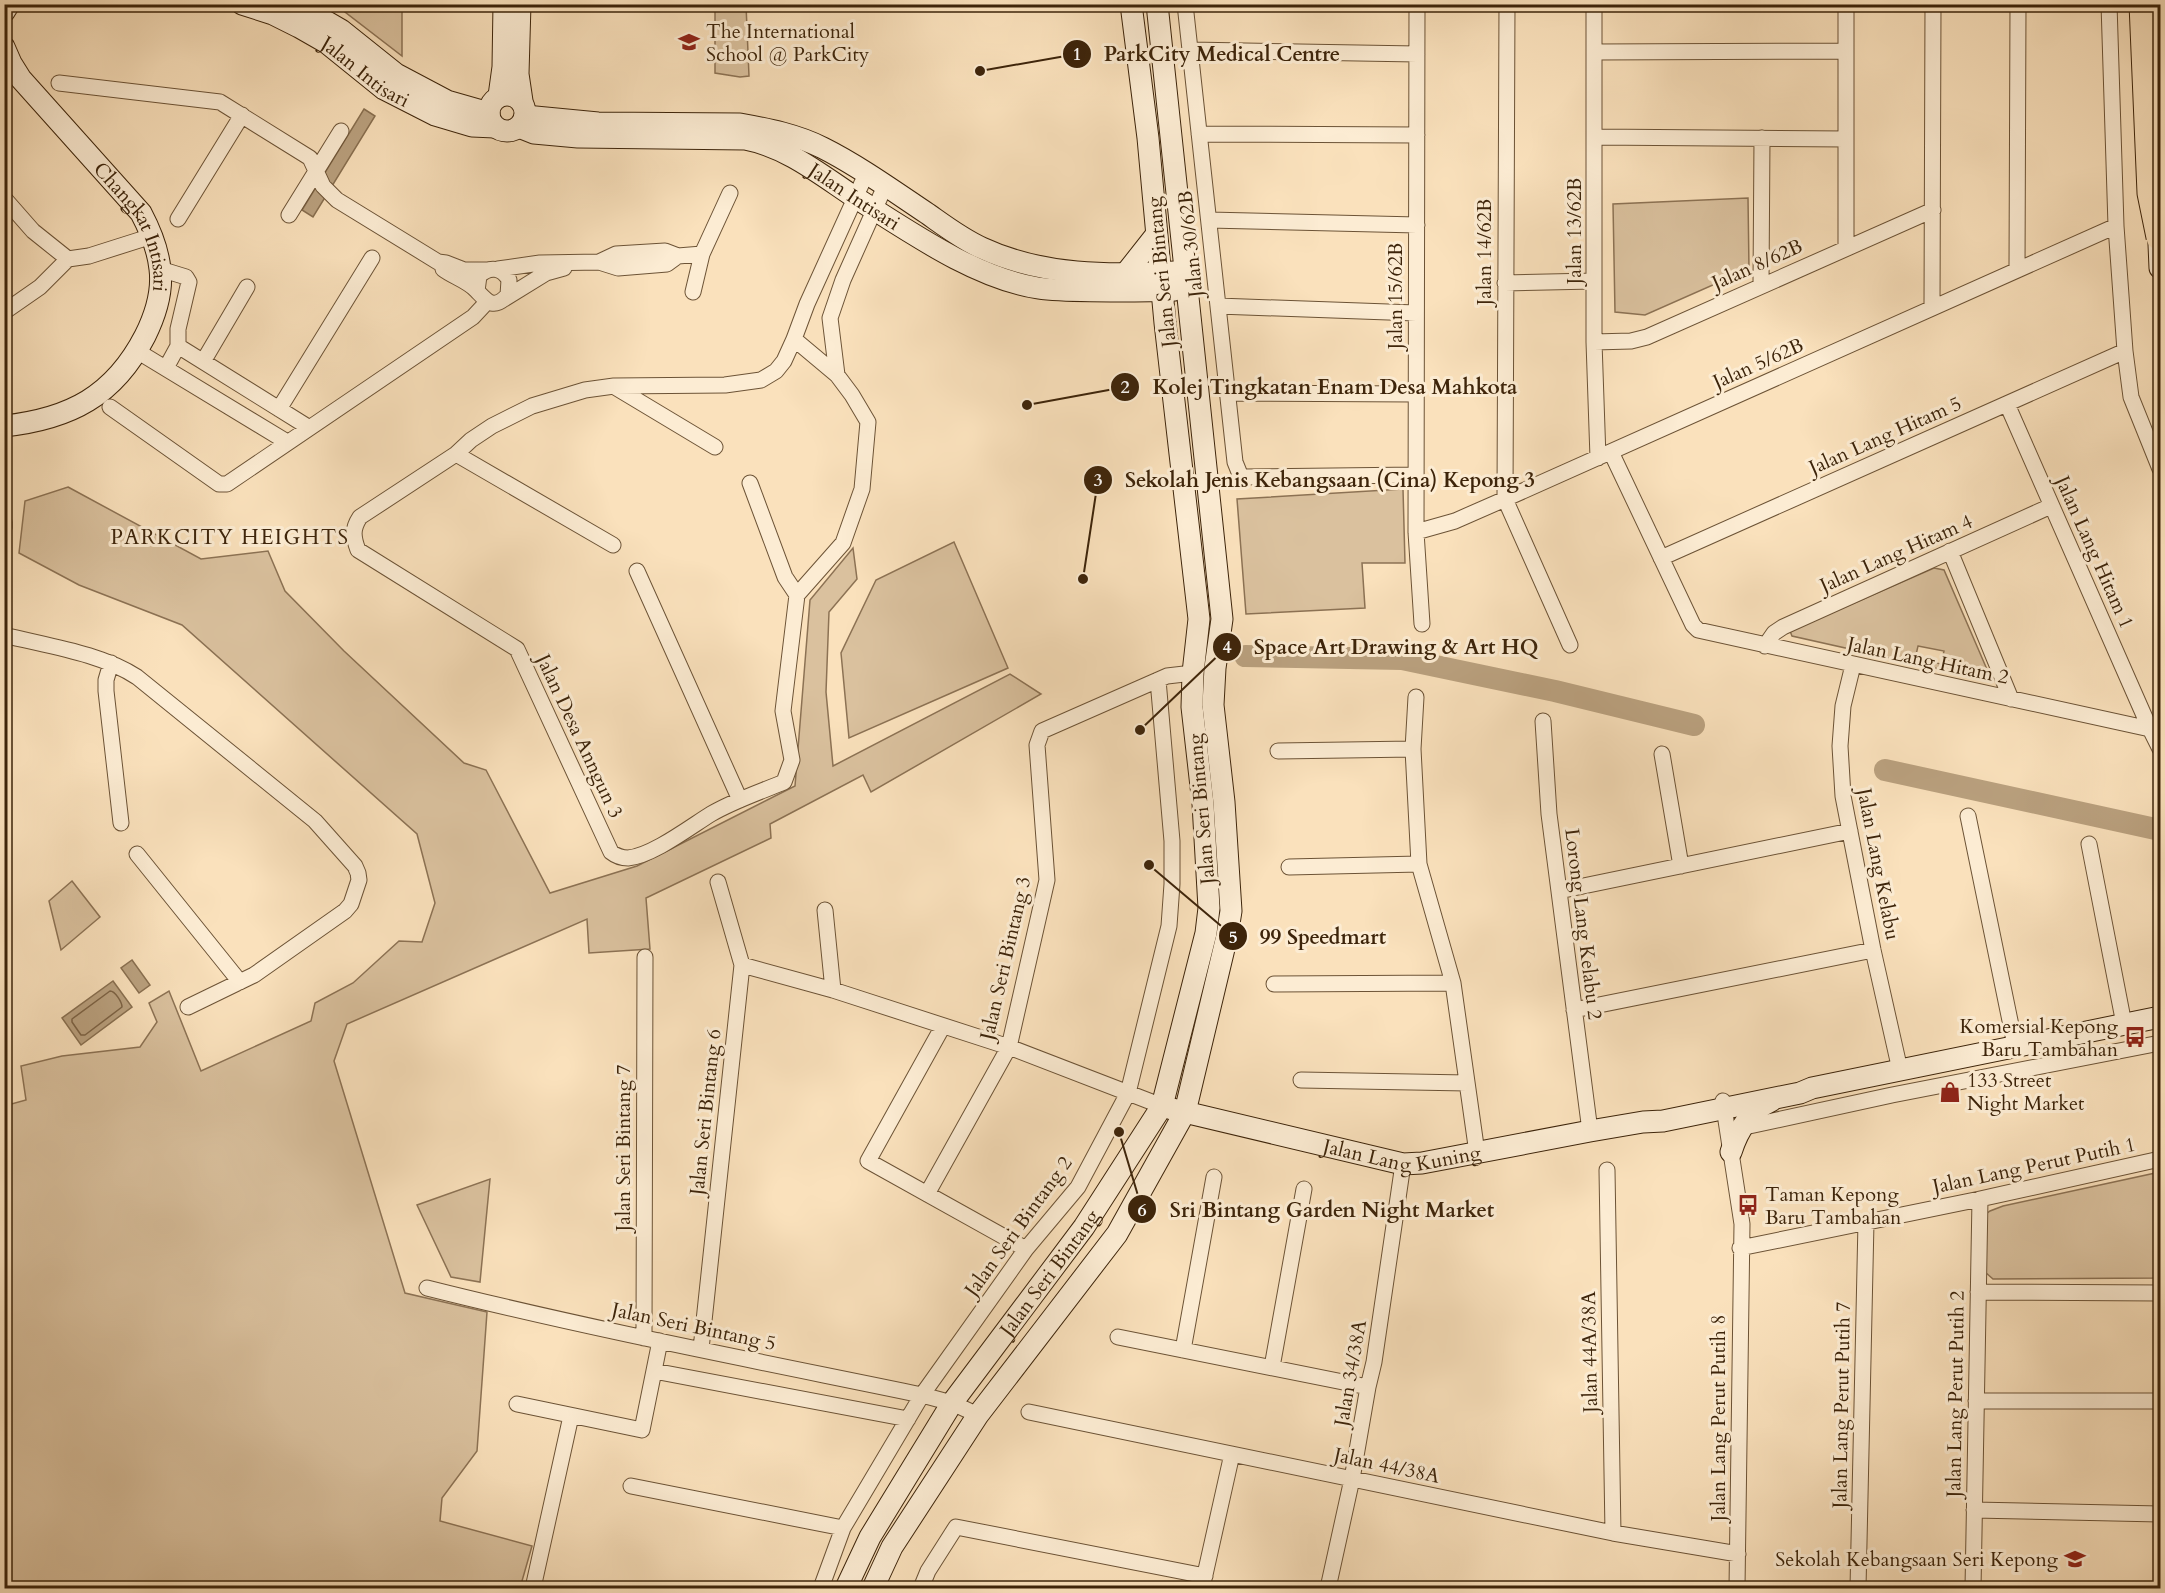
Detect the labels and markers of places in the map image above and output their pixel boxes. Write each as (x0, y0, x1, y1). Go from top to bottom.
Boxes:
place label: The International School @ ParkCity (706, 18, 870, 68)
school or university icon: The International School @ ParkCity (677, 30, 701, 54)
callout: ParkCity Medical Centre (1062, 34, 1352, 73)
callout: Kolej Tingkatan Enam Desa Mahkota (1110, 368, 1530, 407)
callout: Sekolah Jenis Kebangsaan (Cina) Kepong 3 (1083, 460, 1547, 499)
callout: Space Art Drawing & Art HQ (1212, 627, 1551, 666)
callout: 99 Speedmart (1218, 917, 1399, 956)
place label: Komersial Kepong Baru Tambahan (1960, 1013, 2119, 1063)
bus stop icon: Komersial Kepong Baru Tambahan (2123, 1025, 2147, 1049)
place label: 133 Street Night Market (1967, 1067, 2085, 1117)
shop icon: 133 Street Night Market (1938, 1080, 1962, 1104)
place label: Taman Kepong Baru Tambahan (1765, 1181, 1902, 1231)
callout: Sri Bintang Garden Night Market (1127, 1190, 1506, 1229)
bus stop icon: Taman Kepong Baru Tambahan (1736, 1193, 1760, 1217)
place label: Sekolah Kebangsaan Seri Kepong (1775, 1546, 2059, 1573)
school or university icon: Sekolah Kebangsaan Seri Kepong (2063, 1547, 2087, 1571)

